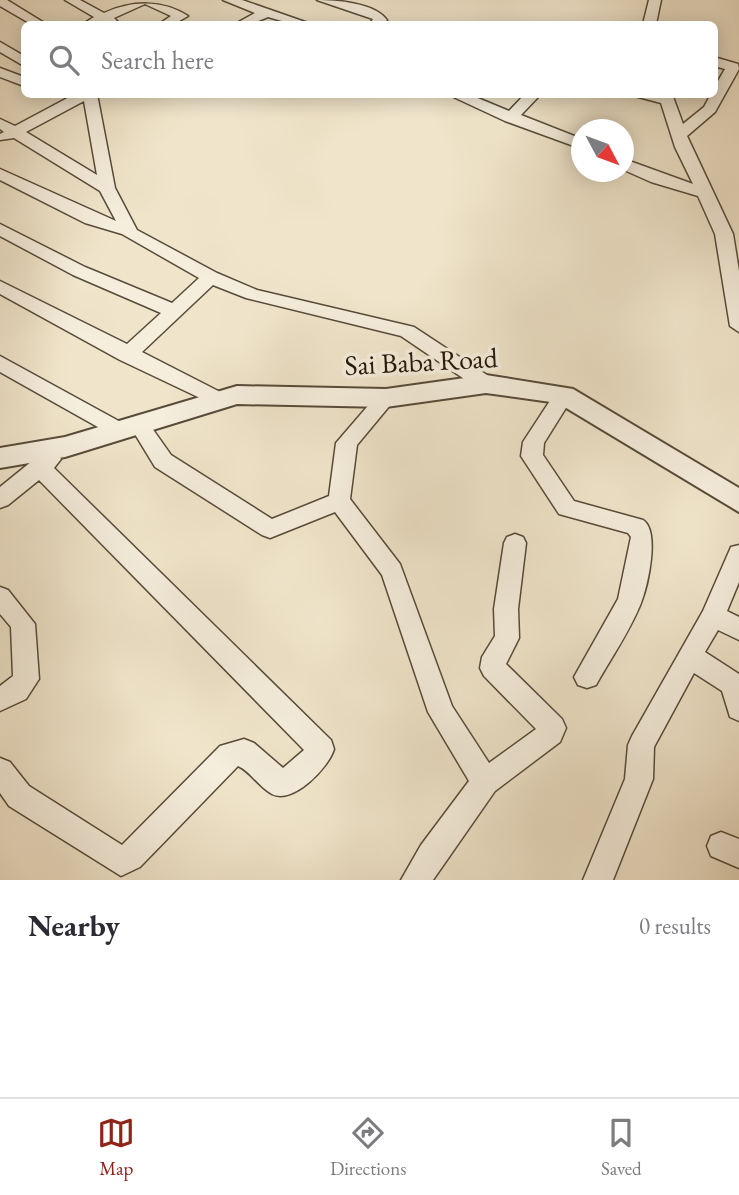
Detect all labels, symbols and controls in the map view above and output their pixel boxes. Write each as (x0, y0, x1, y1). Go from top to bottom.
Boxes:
search box (21, 21, 718, 98)
icon: search (45, 41, 83, 79)
text: Search here (101, 43, 214, 77)
north arrow (571, 119, 634, 182)
street label: Sai Baba Road (343, 339, 499, 383)
text: Nearby (28, 906, 120, 945)
text: 0 results (639, 911, 711, 941)
tab: Map (97, 1114, 135, 1181)
tab: Directions (330, 1114, 406, 1181)
tab: Saved (601, 1114, 642, 1181)

